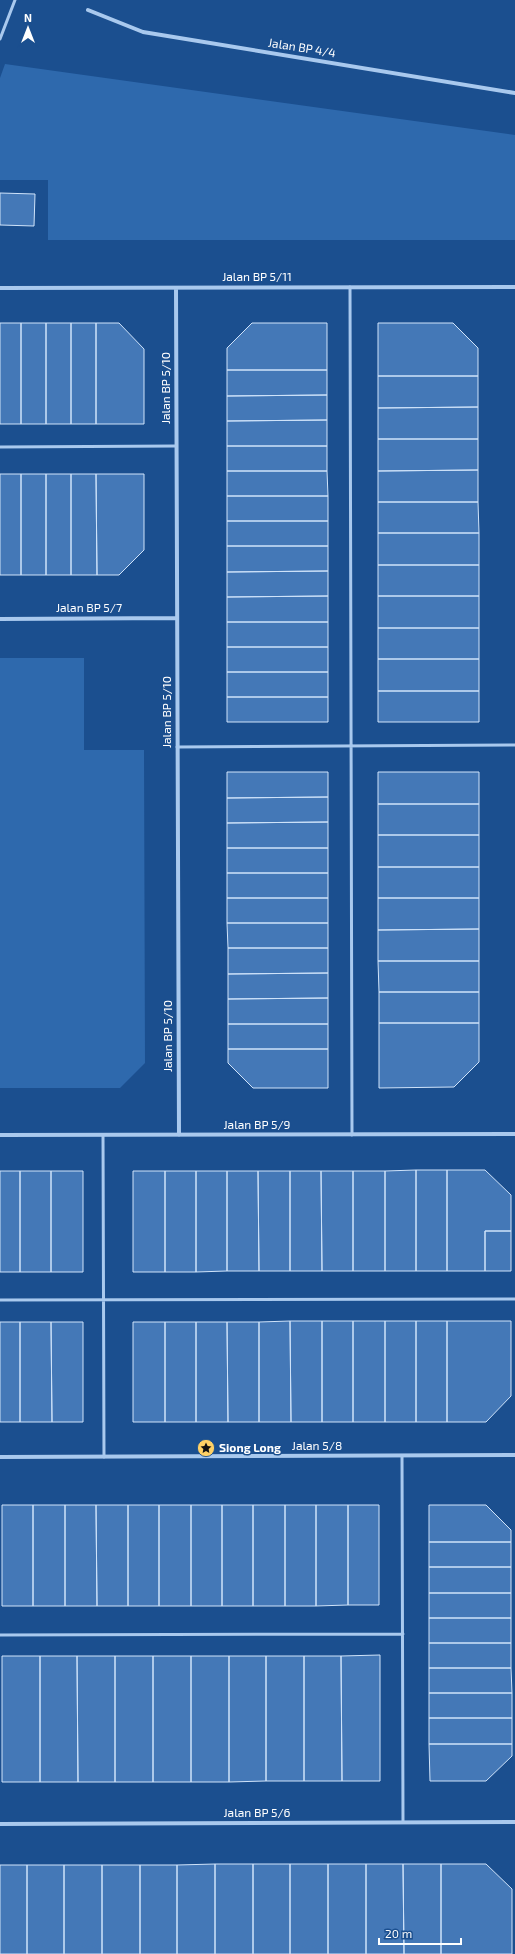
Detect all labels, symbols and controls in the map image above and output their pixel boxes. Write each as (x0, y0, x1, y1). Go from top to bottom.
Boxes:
north arrow (8, 8, 48, 48)
text: N (24, 11, 32, 24)
street label: Jalan BP 4/4 (267, 35, 337, 59)
street label: Jalan BP 5/11 (222, 269, 292, 283)
street label: Jalan BP 5/10 (158, 352, 172, 424)
street label: Jalan BP 5/7 (56, 600, 122, 614)
street label: Jalan BP 5/10 (159, 676, 173, 748)
street label: Jalan BP 5/10 (160, 1000, 174, 1072)
street label: Jalan BP 5/9 (224, 1117, 291, 1131)
place icon: Siong Long (196, 1438, 216, 1458)
street label: Jalan 5/8 (292, 1438, 342, 1452)
place label: Siong Long (219, 1440, 281, 1454)
street label: Jalan BP 5/6 (224, 1805, 291, 1819)
scale bar (379, 1920, 461, 1946)
text: 20 m (385, 1926, 412, 1940)

